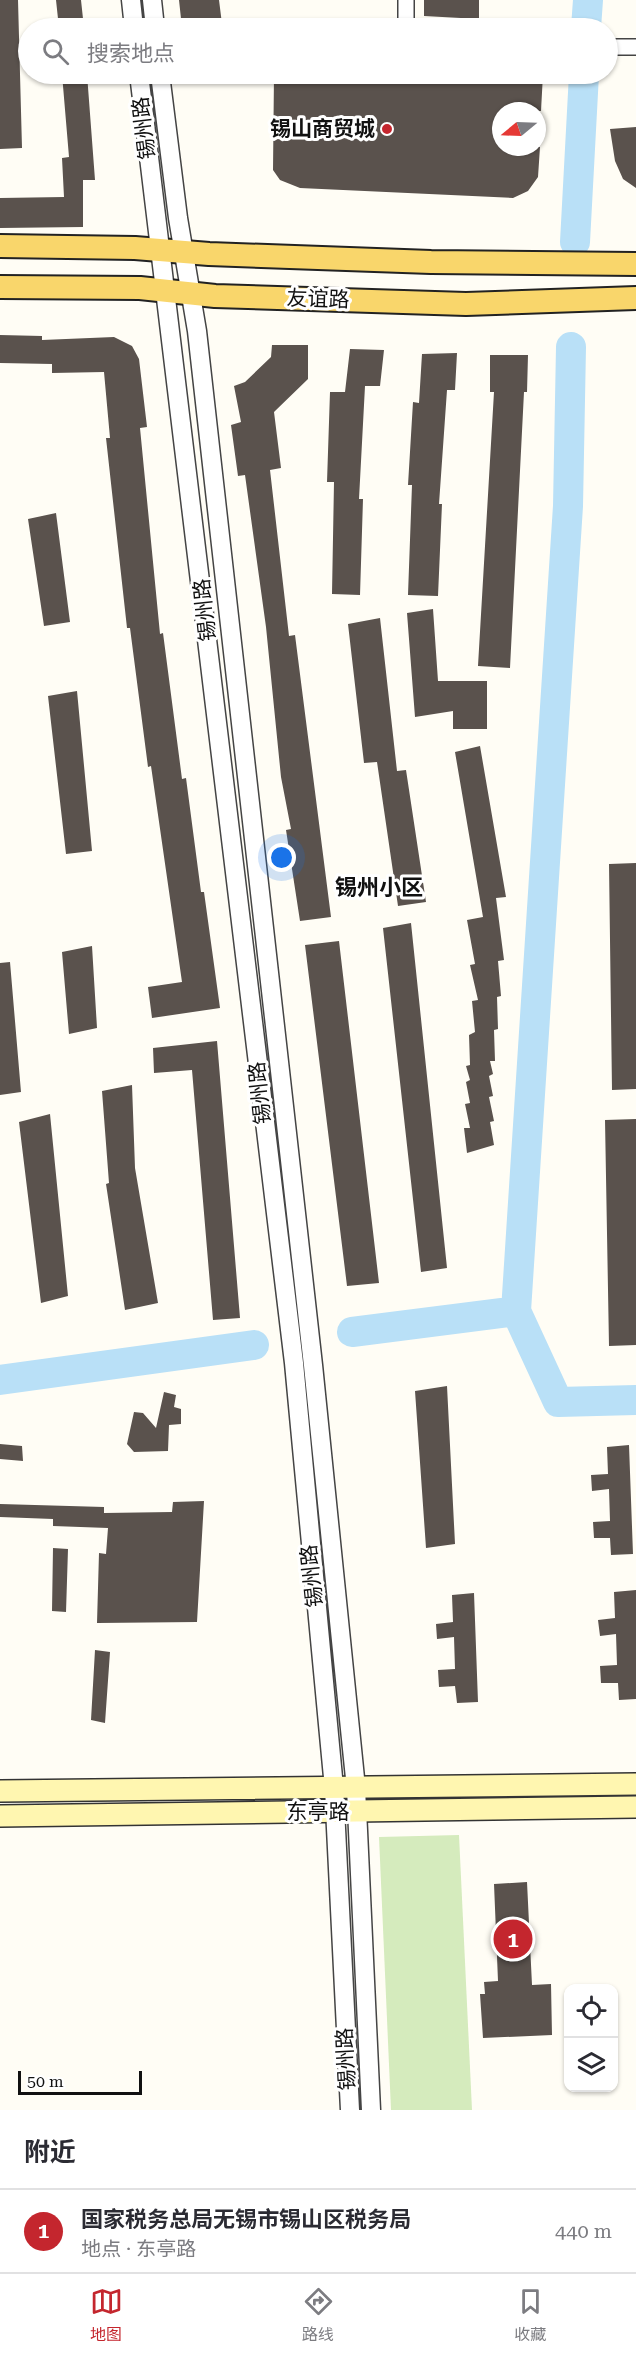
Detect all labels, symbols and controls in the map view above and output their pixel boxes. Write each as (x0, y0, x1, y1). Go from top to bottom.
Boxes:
search box (18, 18, 618, 84)
icon: search (39, 35, 72, 68)
text: 搜索地点 (87, 41, 175, 66)
street label: 锡州路 (128, 95, 160, 161)
north arrow (492, 102, 546, 156)
place label: 锡山商贸城 (270, 117, 375, 141)
marker: 锡山商贸城 (380, 122, 394, 136)
street label: 友谊路 (286, 286, 350, 312)
street label: 锡州路 (190, 577, 220, 643)
your location (267, 843, 296, 872)
district label: 锡州小区 (335, 875, 423, 900)
street label: 锡州路 (245, 1060, 275, 1126)
street label: 锡州路 (297, 1543, 327, 1609)
street label: 东亭路 (287, 1800, 350, 1824)
pin: 1 (494, 1916, 532, 1962)
map controls (564, 1984, 618, 2092)
button: locate (564, 1984, 618, 2038)
street label: 锡州路 (332, 2027, 360, 2091)
button: layers (564, 2038, 618, 2092)
scale bar (18, 2068, 142, 2096)
text: 50 m (27, 2072, 64, 2091)
text: 附近 (24, 2137, 76, 2167)
text: 国家税务总局无锡市锡山区税务局 (81, 2207, 411, 2232)
text: 1 (38, 2219, 49, 2243)
text: 440 m (555, 2219, 612, 2243)
text: 地点 · 东亭路 (81, 2237, 196, 2261)
tab: 地图 (90, 2285, 123, 2345)
tab: 路线 (302, 2285, 335, 2345)
tab: 收藏 (514, 2285, 547, 2345)

